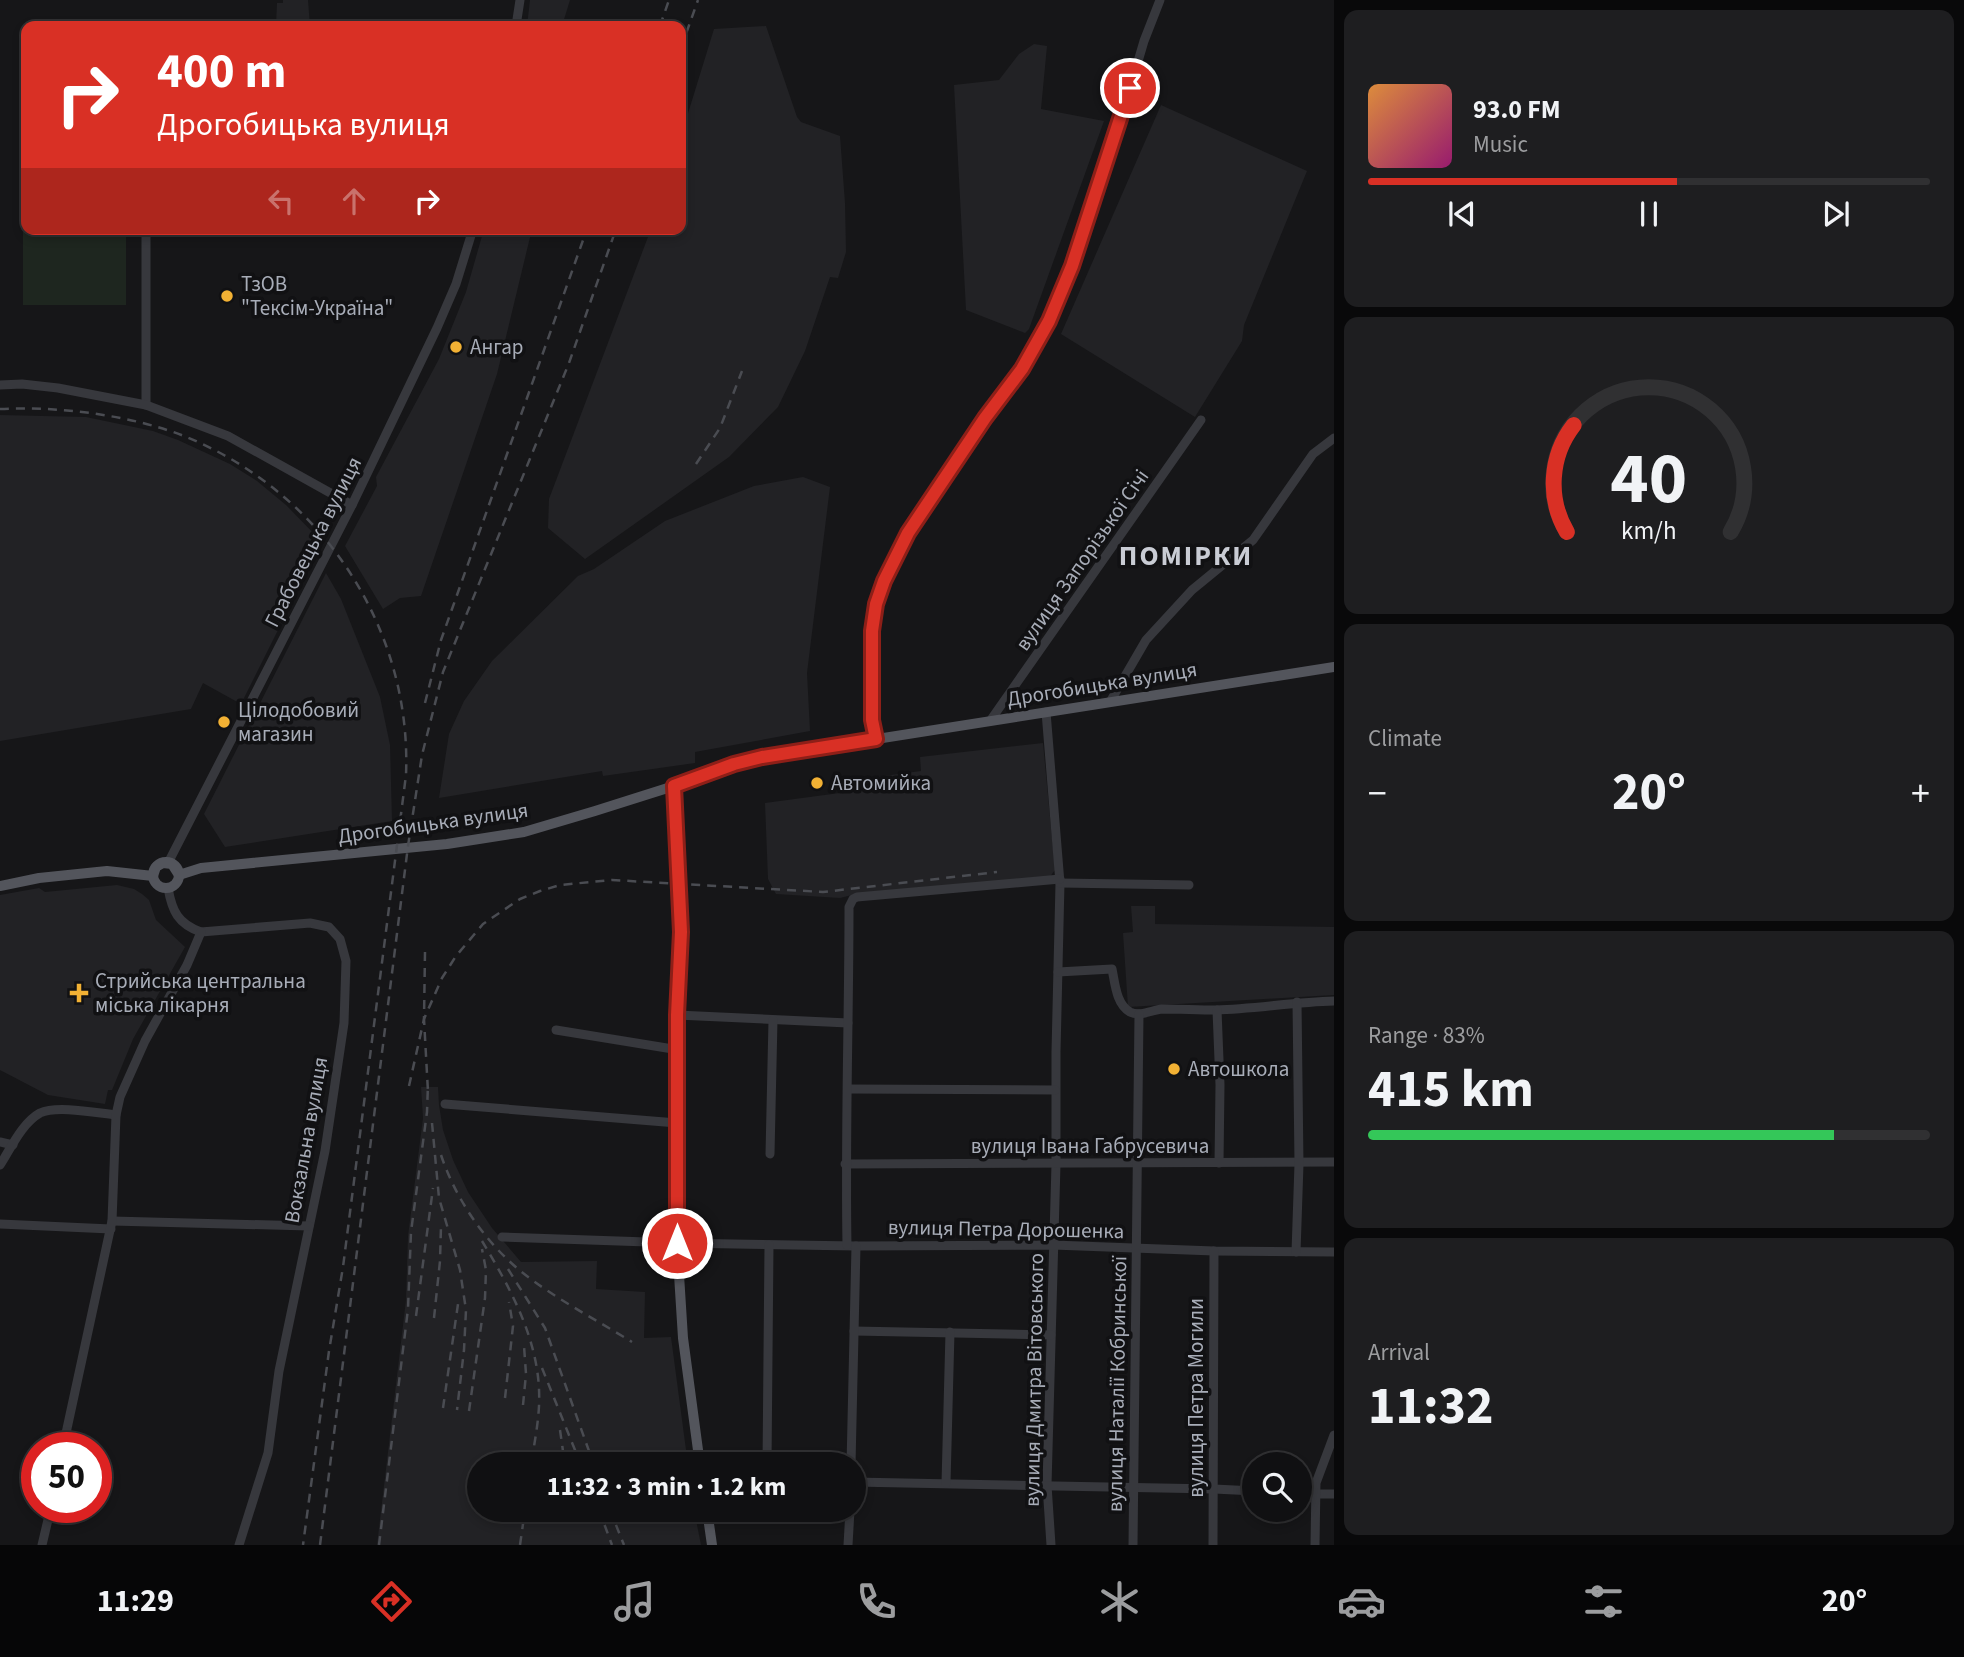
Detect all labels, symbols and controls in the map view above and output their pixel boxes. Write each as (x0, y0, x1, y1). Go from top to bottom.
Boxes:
text: 400 m (157, 37, 286, 107)
icon: right (42, 49, 133, 140)
pin (1100, 58, 1160, 118)
icon: arrive (1111, 69, 1149, 107)
text: 93.0 FM (1473, 91, 1561, 128)
text: Дрогобицька вулиця (157, 102, 450, 148)
text: Music (1473, 128, 1528, 161)
icon: left (262, 182, 300, 220)
icon: ahead (335, 182, 373, 220)
icon: right (408, 182, 446, 220)
icon: previous (1443, 195, 1481, 233)
icon: pause (1630, 195, 1668, 233)
icon: next (1817, 195, 1855, 233)
place label: ТзОВ "Тексім-Україна" (241, 269, 393, 323)
marker: ТзОВ "Тексім-Україна" (219, 288, 235, 304)
place label: Ангар (470, 332, 523, 362)
marker: Ангар (448, 339, 464, 355)
text: 40 (1611, 427, 1687, 531)
street label: Грабовецька вулиця (257, 451, 369, 633)
street label: вулиця Запорізької Січі (1008, 463, 1156, 657)
text: km/h (1621, 512, 1677, 548)
district label: ПОМІРКИ (1119, 536, 1253, 576)
street label: Дрогобицька вулиця (1005, 654, 1199, 714)
place label: Цілодобовий магазин (238, 695, 359, 749)
marker: Цілодобовий магазин (216, 714, 232, 730)
text: Climate (1368, 722, 1442, 755)
text: 20° (1612, 756, 1686, 830)
text: − (1368, 767, 1387, 821)
text: + (1911, 767, 1930, 821)
place label: Автомийка (831, 768, 931, 798)
marker: Автомийка (809, 775, 825, 791)
street label: Дрогобицька вулиця (336, 795, 530, 851)
place label: Стрийська центральна міська лікарня (95, 966, 306, 1020)
marker: Стрийська центральна міська лікарня (69, 983, 89, 1003)
text: Range · 83% (1368, 1019, 1485, 1052)
text: 415 km (1368, 1053, 1534, 1127)
place label: Автошкола (1188, 1054, 1289, 1084)
street label: Вокзальна вулиця (277, 1055, 335, 1225)
marker: Автошкола (1166, 1061, 1182, 1077)
street label: вулиця Івана Габрусевича (971, 1131, 1209, 1161)
position arrow (640, 1206, 714, 1280)
street label: вулиця Петра Дорошенка (888, 1212, 1124, 1246)
street label: вулиця Дмитра Вітовського (1017, 1253, 1051, 1507)
street label: вулиця Наталії Кобринської (1100, 1255, 1134, 1512)
street label: вулиця Петра Могили (1181, 1298, 1211, 1498)
text: Arrival (1368, 1336, 1430, 1369)
text: 11:32 (1368, 1370, 1493, 1444)
speed limit sign: 50 (21, 1432, 112, 1523)
map controls (1242, 1452, 1312, 1522)
button: search (1242, 1452, 1312, 1522)
text: 11:32 · 3 min · 1.2 km (547, 1468, 786, 1505)
icon: directions (367, 1577, 416, 1626)
icon: music (610, 1577, 659, 1626)
icon: phone (852, 1577, 901, 1626)
icon: climate (1095, 1577, 1144, 1626)
icon: car (1337, 1577, 1386, 1626)
icon: filters (1579, 1577, 1628, 1626)
text: 11:29 (97, 1578, 174, 1624)
text: 20° (1822, 1578, 1867, 1624)

